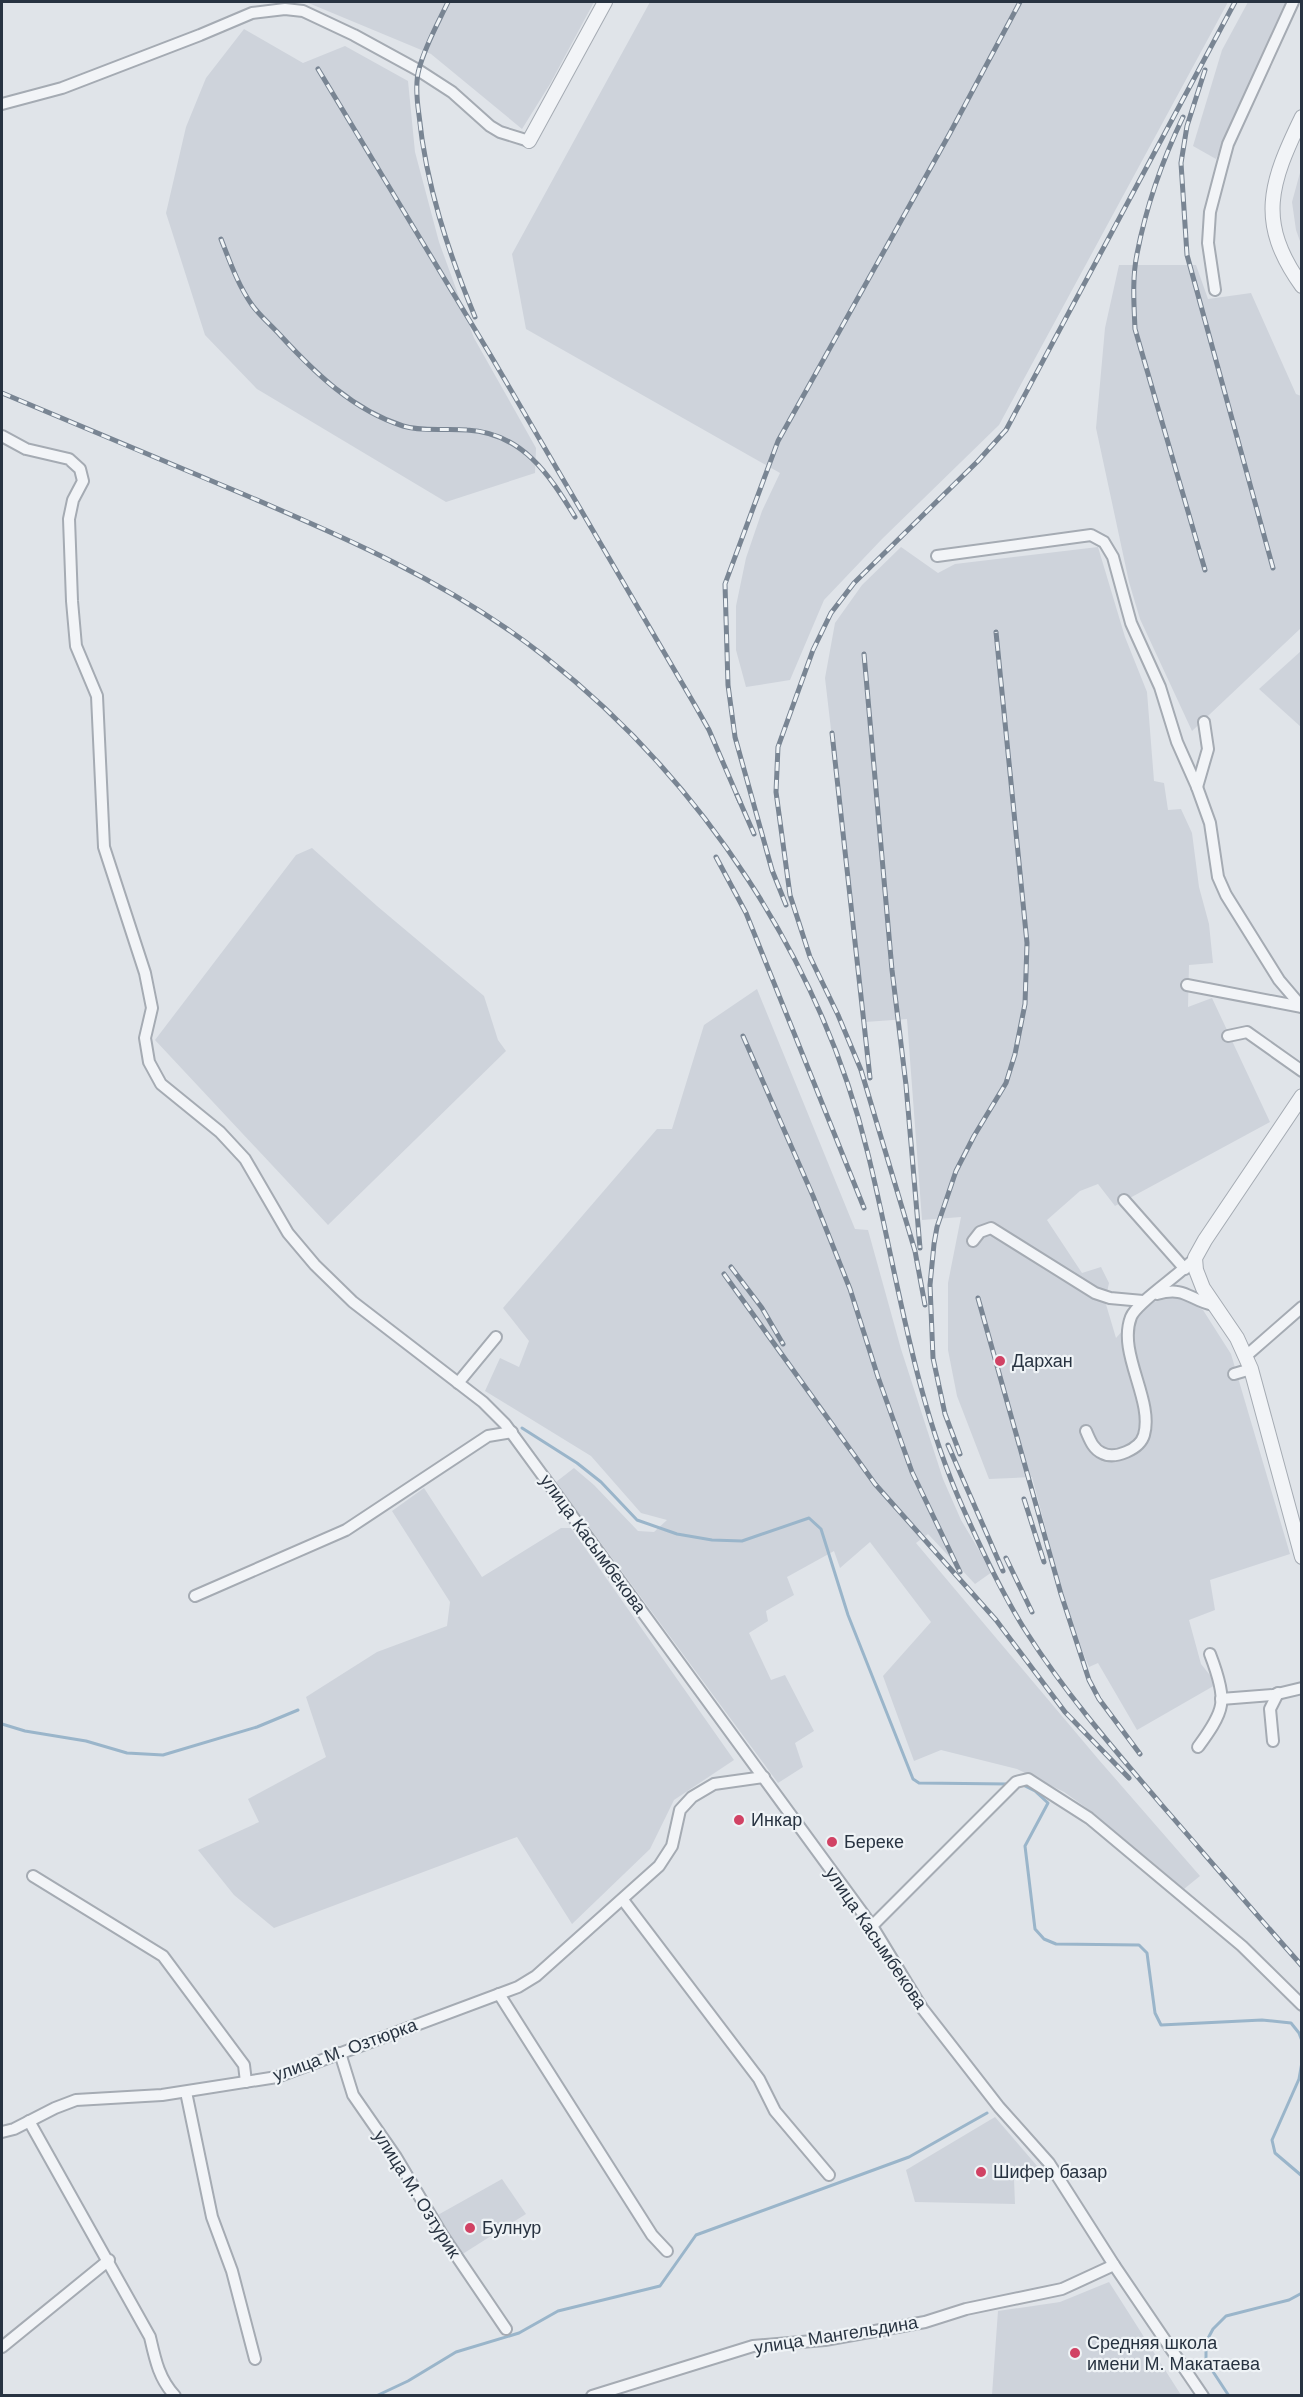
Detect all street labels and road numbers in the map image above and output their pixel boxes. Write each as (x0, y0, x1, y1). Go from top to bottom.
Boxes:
street label: улица Касымбекова (536, 1471, 651, 1618)
street label: улица Касымбекова (821, 1863, 931, 2013)
street label: улица М. Озтюрка (270, 2014, 421, 2085)
street label: улица М. Озтурик (370, 2126, 464, 2262)
street label: улица Мангельдина (753, 2312, 920, 2358)

